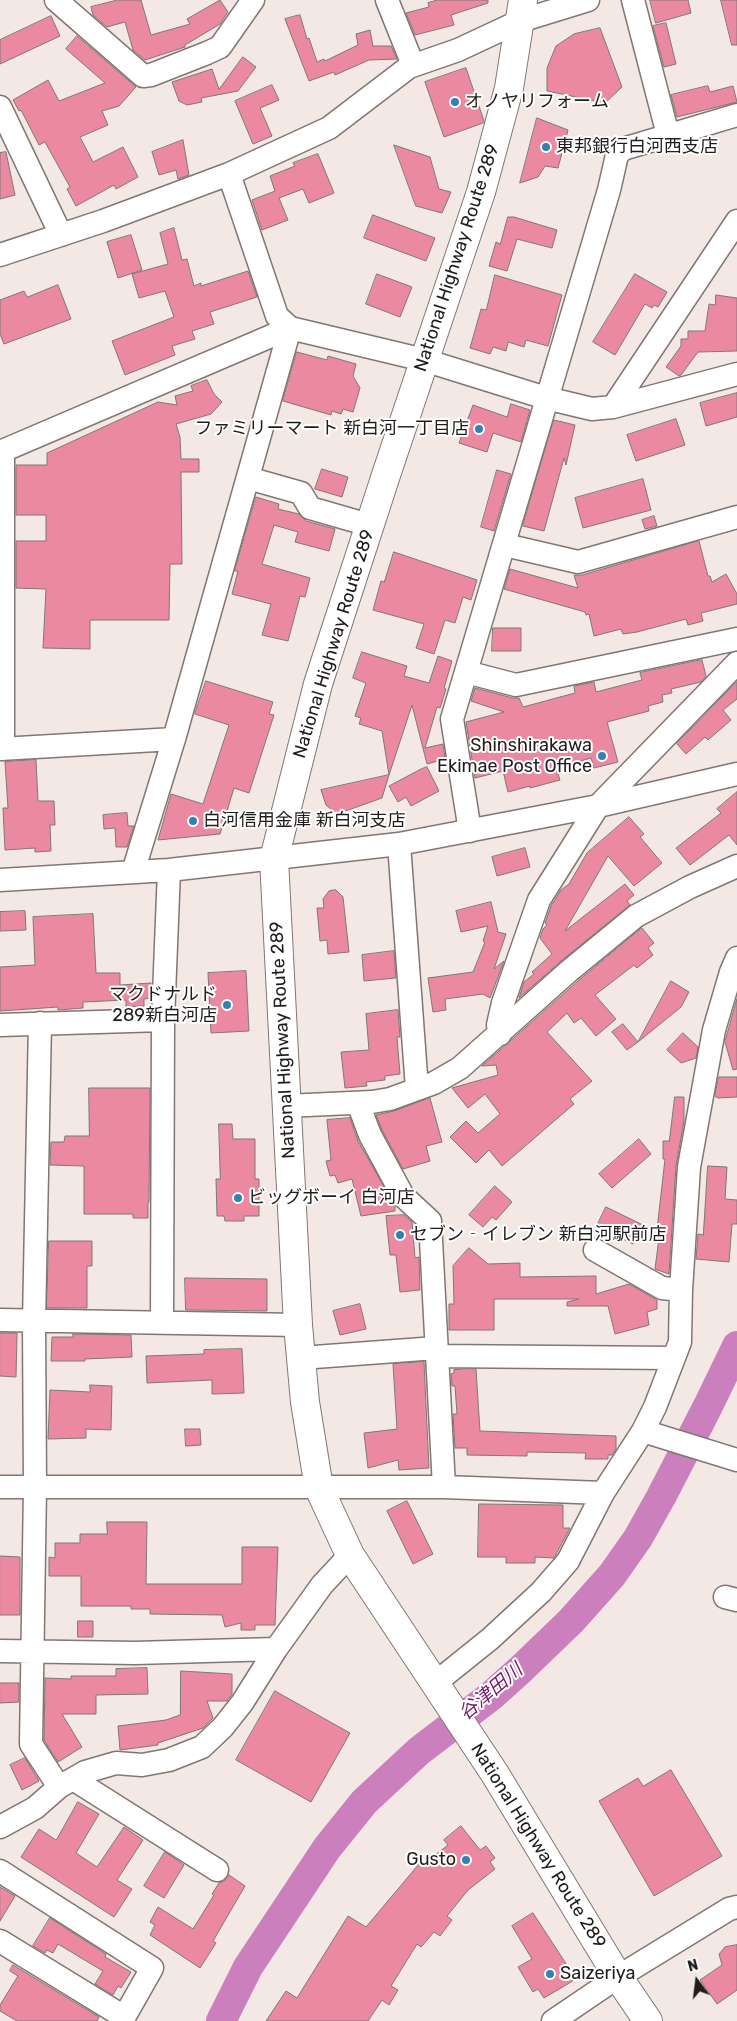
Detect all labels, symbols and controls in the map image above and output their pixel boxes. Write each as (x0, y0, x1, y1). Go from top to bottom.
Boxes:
place label: オノヤリフォーム (465, 91, 609, 113)
marker: オノヤリフォーム (449, 96, 461, 108)
place label: 東邦銀行白河西支店 (556, 136, 718, 158)
marker: 東邦銀行白河西支店 (540, 141, 552, 153)
street label: National Highway Route 289 (410, 142, 504, 374)
place label: ファミリーマート 新白河一丁目店 (195, 418, 469, 440)
marker: ファミリーマート 新白河一丁目店 (473, 423, 485, 435)
street label: National Highway Route 289 (289, 527, 379, 761)
place label: Shinshirakawa Ekimae Post Office (437, 735, 592, 778)
marker: Shinshirakawa Ekimae Post Office (596, 750, 608, 762)
place label: 白河信用金庫 新白河支店 (203, 810, 405, 832)
marker: 白河信用金庫 新白河支店 (187, 815, 199, 827)
street label: National Highway Route 289 (266, 921, 300, 1159)
place label: マクドナルド 289新白河店 (109, 984, 217, 1026)
marker: マクドナルド 289新白河店 (221, 999, 233, 1011)
place label: ビッグボーイ 白河店 (248, 1187, 414, 1209)
marker: ビッグボーイ 白河店 (232, 1192, 244, 1204)
place label: セブン‐イレブン 新白河駅前店 (410, 1224, 666, 1246)
marker: セブン‐イレブン 新白河駅前店 (394, 1229, 406, 1241)
water label: 谷津田川 (455, 1659, 527, 1725)
street label: National Highway Route 289 (466, 1739, 610, 1953)
place label: Gusto (406, 1849, 456, 1871)
marker: Gusto (460, 1854, 472, 1866)
north arrow (672, 1956, 722, 2006)
text: N (686, 1957, 700, 1976)
place label: Saizeriya (560, 1963, 635, 1985)
marker: Saizeriya (544, 1968, 556, 1980)

